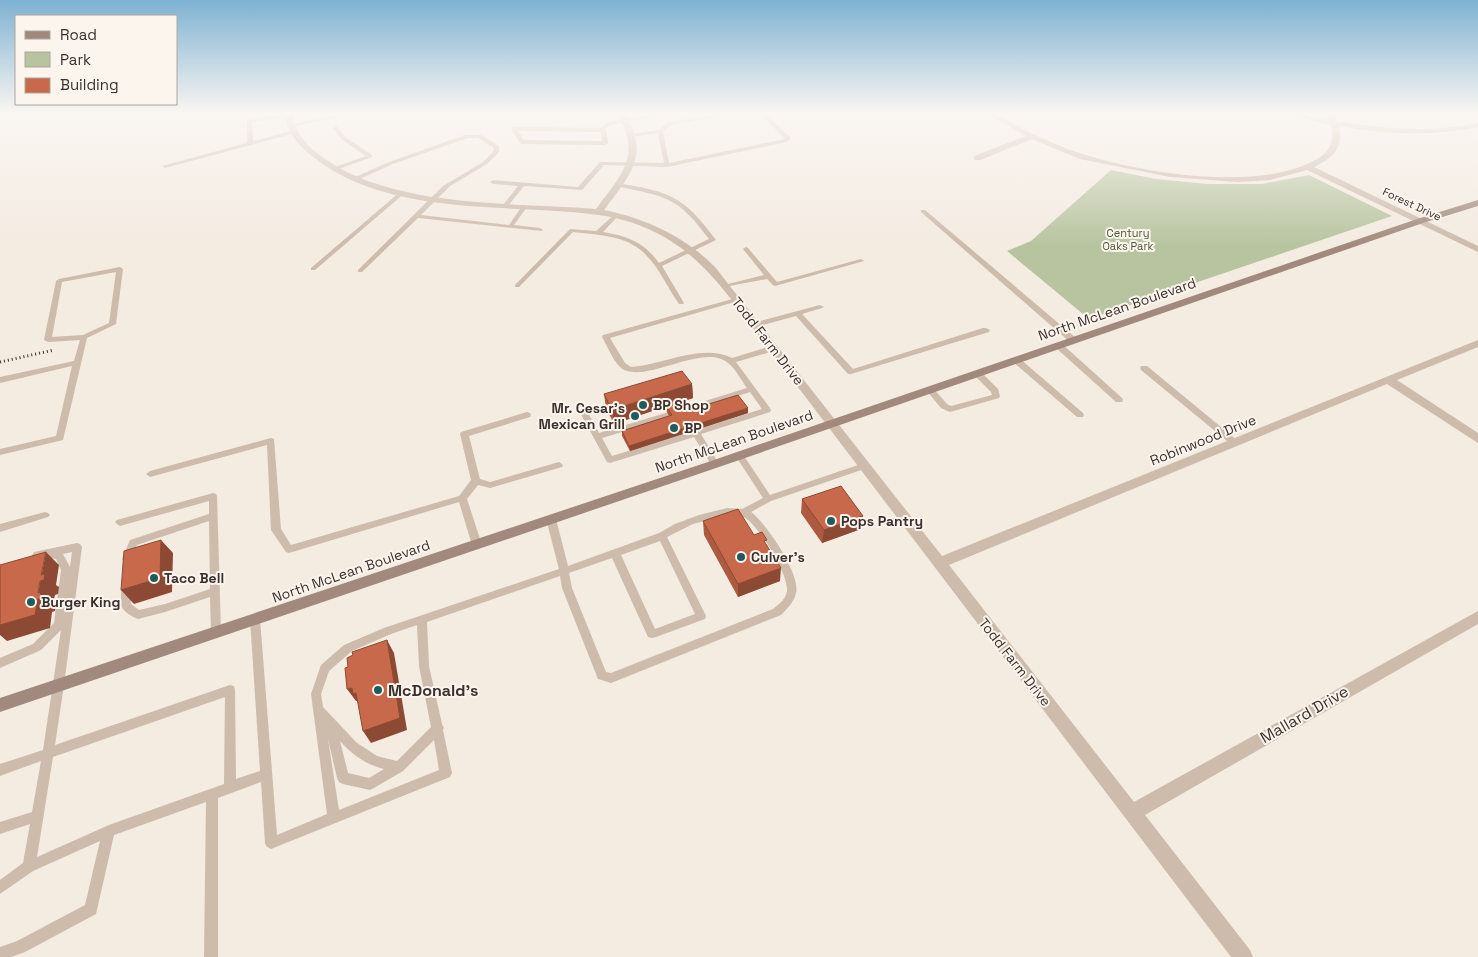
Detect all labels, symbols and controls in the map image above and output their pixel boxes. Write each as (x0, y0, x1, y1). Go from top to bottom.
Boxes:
legend (15, 15, 178, 105)
text: Road (60, 25, 97, 44)
text: Park (60, 50, 91, 69)
text: Building (60, 75, 119, 94)
street label: Forest Drive (1380, 184, 1444, 224)
park label: Century Oaks Park (1103, 226, 1154, 253)
street label: North McLean Boulevard (1036, 274, 1198, 344)
street label: Todd Farm Drive (728, 293, 808, 389)
place label: BP Shop (653, 396, 709, 414)
place label: Mr. Cesar's Mexican Grill (539, 399, 625, 433)
marker: BP Shop (637, 399, 649, 411)
street label: North McLean Boulevard (653, 406, 815, 476)
marker: Mr. Cesar's Mexican Grill (629, 410, 641, 422)
street label: Robinwood Drive (1147, 410, 1259, 470)
place label: BP (684, 419, 702, 437)
marker: BP (668, 422, 680, 434)
place label: Pops Pantry (841, 512, 923, 530)
marker: Pops Pantry (825, 515, 837, 527)
street label: North McLean Boulevard (270, 536, 432, 606)
place label: Culver's (751, 548, 805, 566)
marker: Culver's (735, 551, 747, 563)
place label: Taco Bell (164, 569, 224, 587)
marker: Taco Bell (148, 572, 160, 584)
place label: Burger King (41, 593, 120, 611)
marker: Burger King (25, 596, 37, 608)
street label: Todd Farm Drive (975, 614, 1055, 710)
place label: McDonald's (388, 680, 478, 701)
street label: Mallard Drive (1256, 681, 1352, 748)
marker: McDonald's (372, 684, 384, 696)

